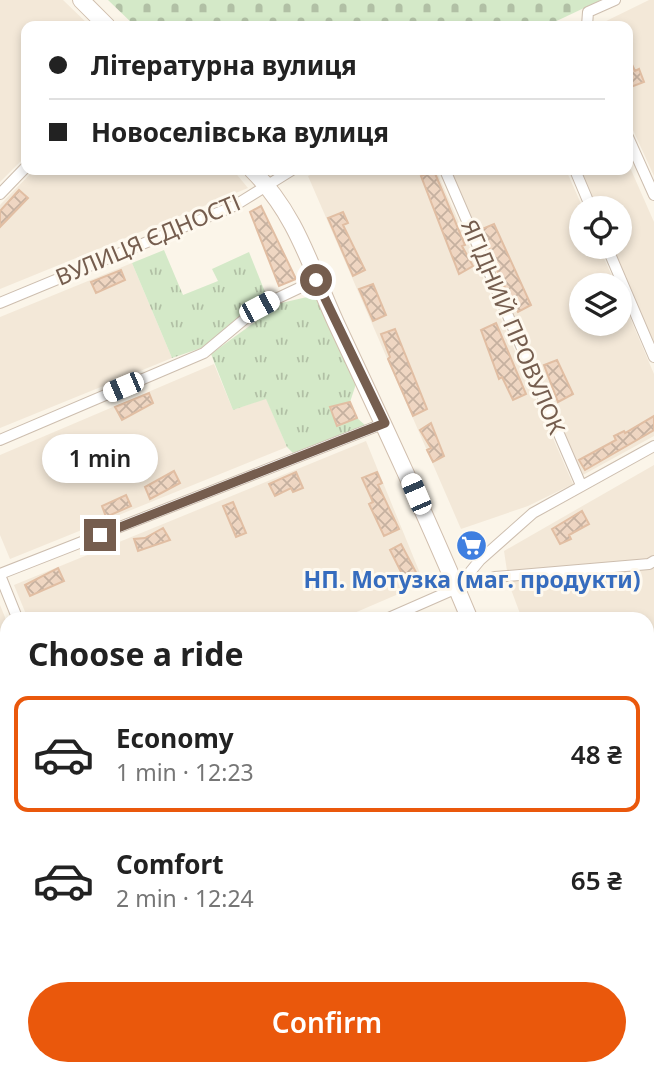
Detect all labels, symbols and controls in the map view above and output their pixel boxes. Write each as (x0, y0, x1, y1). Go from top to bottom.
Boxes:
text: Літературна вулиця (91, 47, 357, 83)
text: Новоселівська вулиця (91, 114, 389, 150)
street label: ВУЛИЦЯ ЄДНОСТІ (50, 186, 245, 293)
map controls (569, 196, 632, 336)
button: locate (569, 196, 632, 259)
street label: ЯГІДНИЙ ПРОВУЛОК (454, 214, 574, 440)
route start (300, 264, 332, 296)
button: layers (569, 273, 632, 336)
car (236, 288, 283, 326)
car (100, 369, 147, 405)
callout: 1 min (42, 434, 158, 482)
text: 1 min (69, 442, 131, 474)
car (399, 471, 434, 517)
route end (84, 519, 116, 551)
supermarket icon: НП. Мотузка (маг. продукти) (455, 529, 489, 563)
place label: НП. Мотузка (маг. продукти) (303, 563, 641, 595)
text: Choose a ride (28, 632, 244, 675)
text: Economy (116, 720, 234, 756)
icon: car (32, 723, 95, 786)
text: 48 ₴ (571, 736, 622, 772)
text: 1 min · 12:23 (116, 756, 254, 788)
text: Comfort (116, 846, 224, 882)
icon: car (32, 849, 95, 912)
text: 65 ₴ (571, 862, 622, 898)
text: 2 min · 12:24 (116, 882, 254, 914)
button: Confirm (28, 982, 626, 1062)

